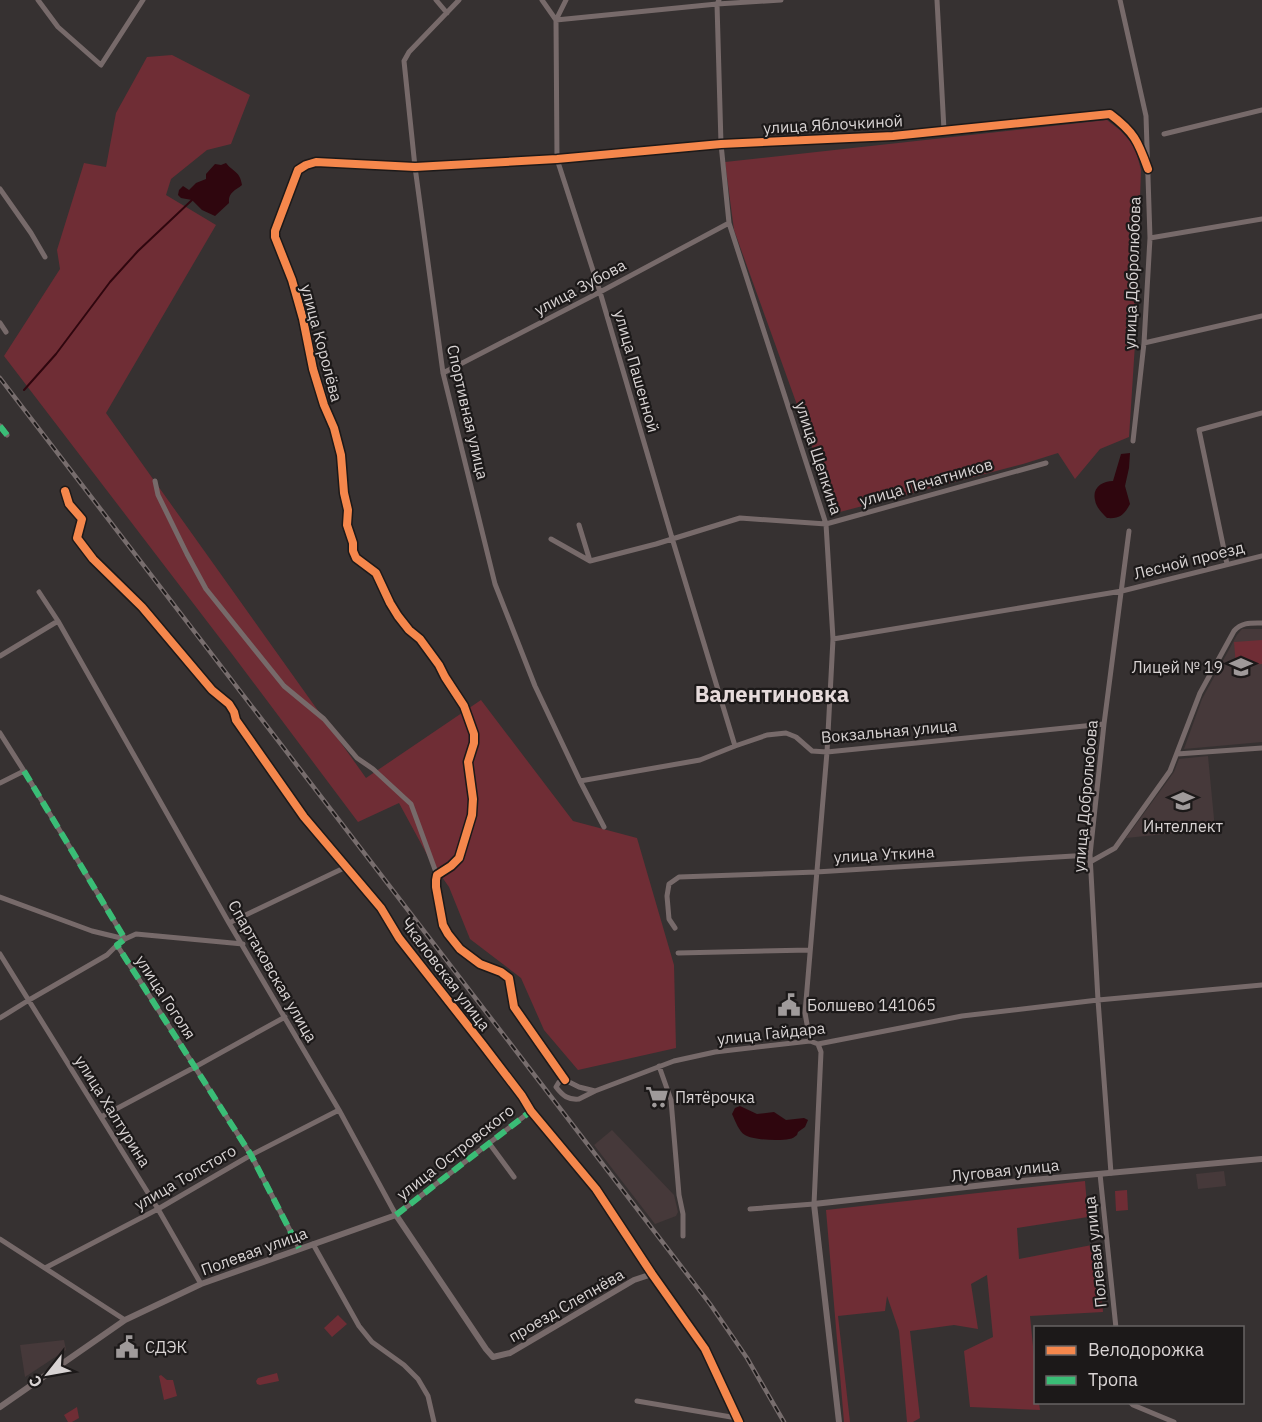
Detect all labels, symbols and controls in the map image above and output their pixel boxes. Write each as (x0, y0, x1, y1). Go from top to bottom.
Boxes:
street label: улица Яблочкиной (763, 110, 903, 138)
street label: улица Добролюбова (1119, 196, 1145, 350)
street label: улица Зубова (531, 254, 630, 320)
street label: улица Королёва (297, 282, 347, 404)
street label: улица Пашенной (610, 307, 664, 435)
street label: Спортивная улица (443, 343, 493, 482)
street label: улица Щепкина (791, 399, 847, 518)
street label: улица Печатников (857, 453, 995, 511)
street label: Лесной проезд (1132, 537, 1247, 583)
school or university icon: Лицей № 19 (1228, 654, 1254, 680)
place label: Лицей № 19 (1132, 657, 1223, 677)
district label: Валентиновка (695, 679, 849, 708)
street label: Вокзальная улица (820, 715, 958, 747)
street label: улица Добролюбова (1068, 719, 1102, 873)
school or university icon: Интеллект (1170, 788, 1196, 814)
place label: Интеллект (1143, 816, 1223, 836)
street label: улица Уткина (833, 841, 935, 867)
street label: Спартаковская улица (224, 896, 322, 1046)
street label: Чкаловская улица (397, 913, 495, 1035)
street label: улица Гоголя (131, 951, 201, 1043)
public building icon: Болшево 141065 (776, 992, 802, 1018)
place label: Болшево 141065 (807, 995, 936, 1015)
street label: улица Гайдара (716, 1017, 826, 1049)
street label: улица Халтурина (71, 1052, 156, 1171)
supermarket icon: Пятёрочка (644, 1084, 670, 1110)
place label: Пятёрочка (675, 1087, 755, 1107)
street label: улица Островского (392, 1100, 518, 1204)
street label: улица Толстого (131, 1140, 239, 1214)
street label: Луговая улица (950, 1154, 1060, 1186)
street label: Полевая улица (1079, 1195, 1111, 1309)
street label: Полевая улица (198, 1222, 310, 1280)
street label: проезд Слепнёва (505, 1264, 628, 1346)
legend (1034, 1326, 1244, 1404)
public building icon: СДЭК (114, 1334, 140, 1360)
place label: СДЭК (145, 1337, 187, 1357)
text: Велодорожка (1088, 1338, 1204, 1361)
north arrow (18, 1344, 78, 1404)
text: Тропа (1088, 1368, 1138, 1391)
text: С (24, 1372, 46, 1391)

